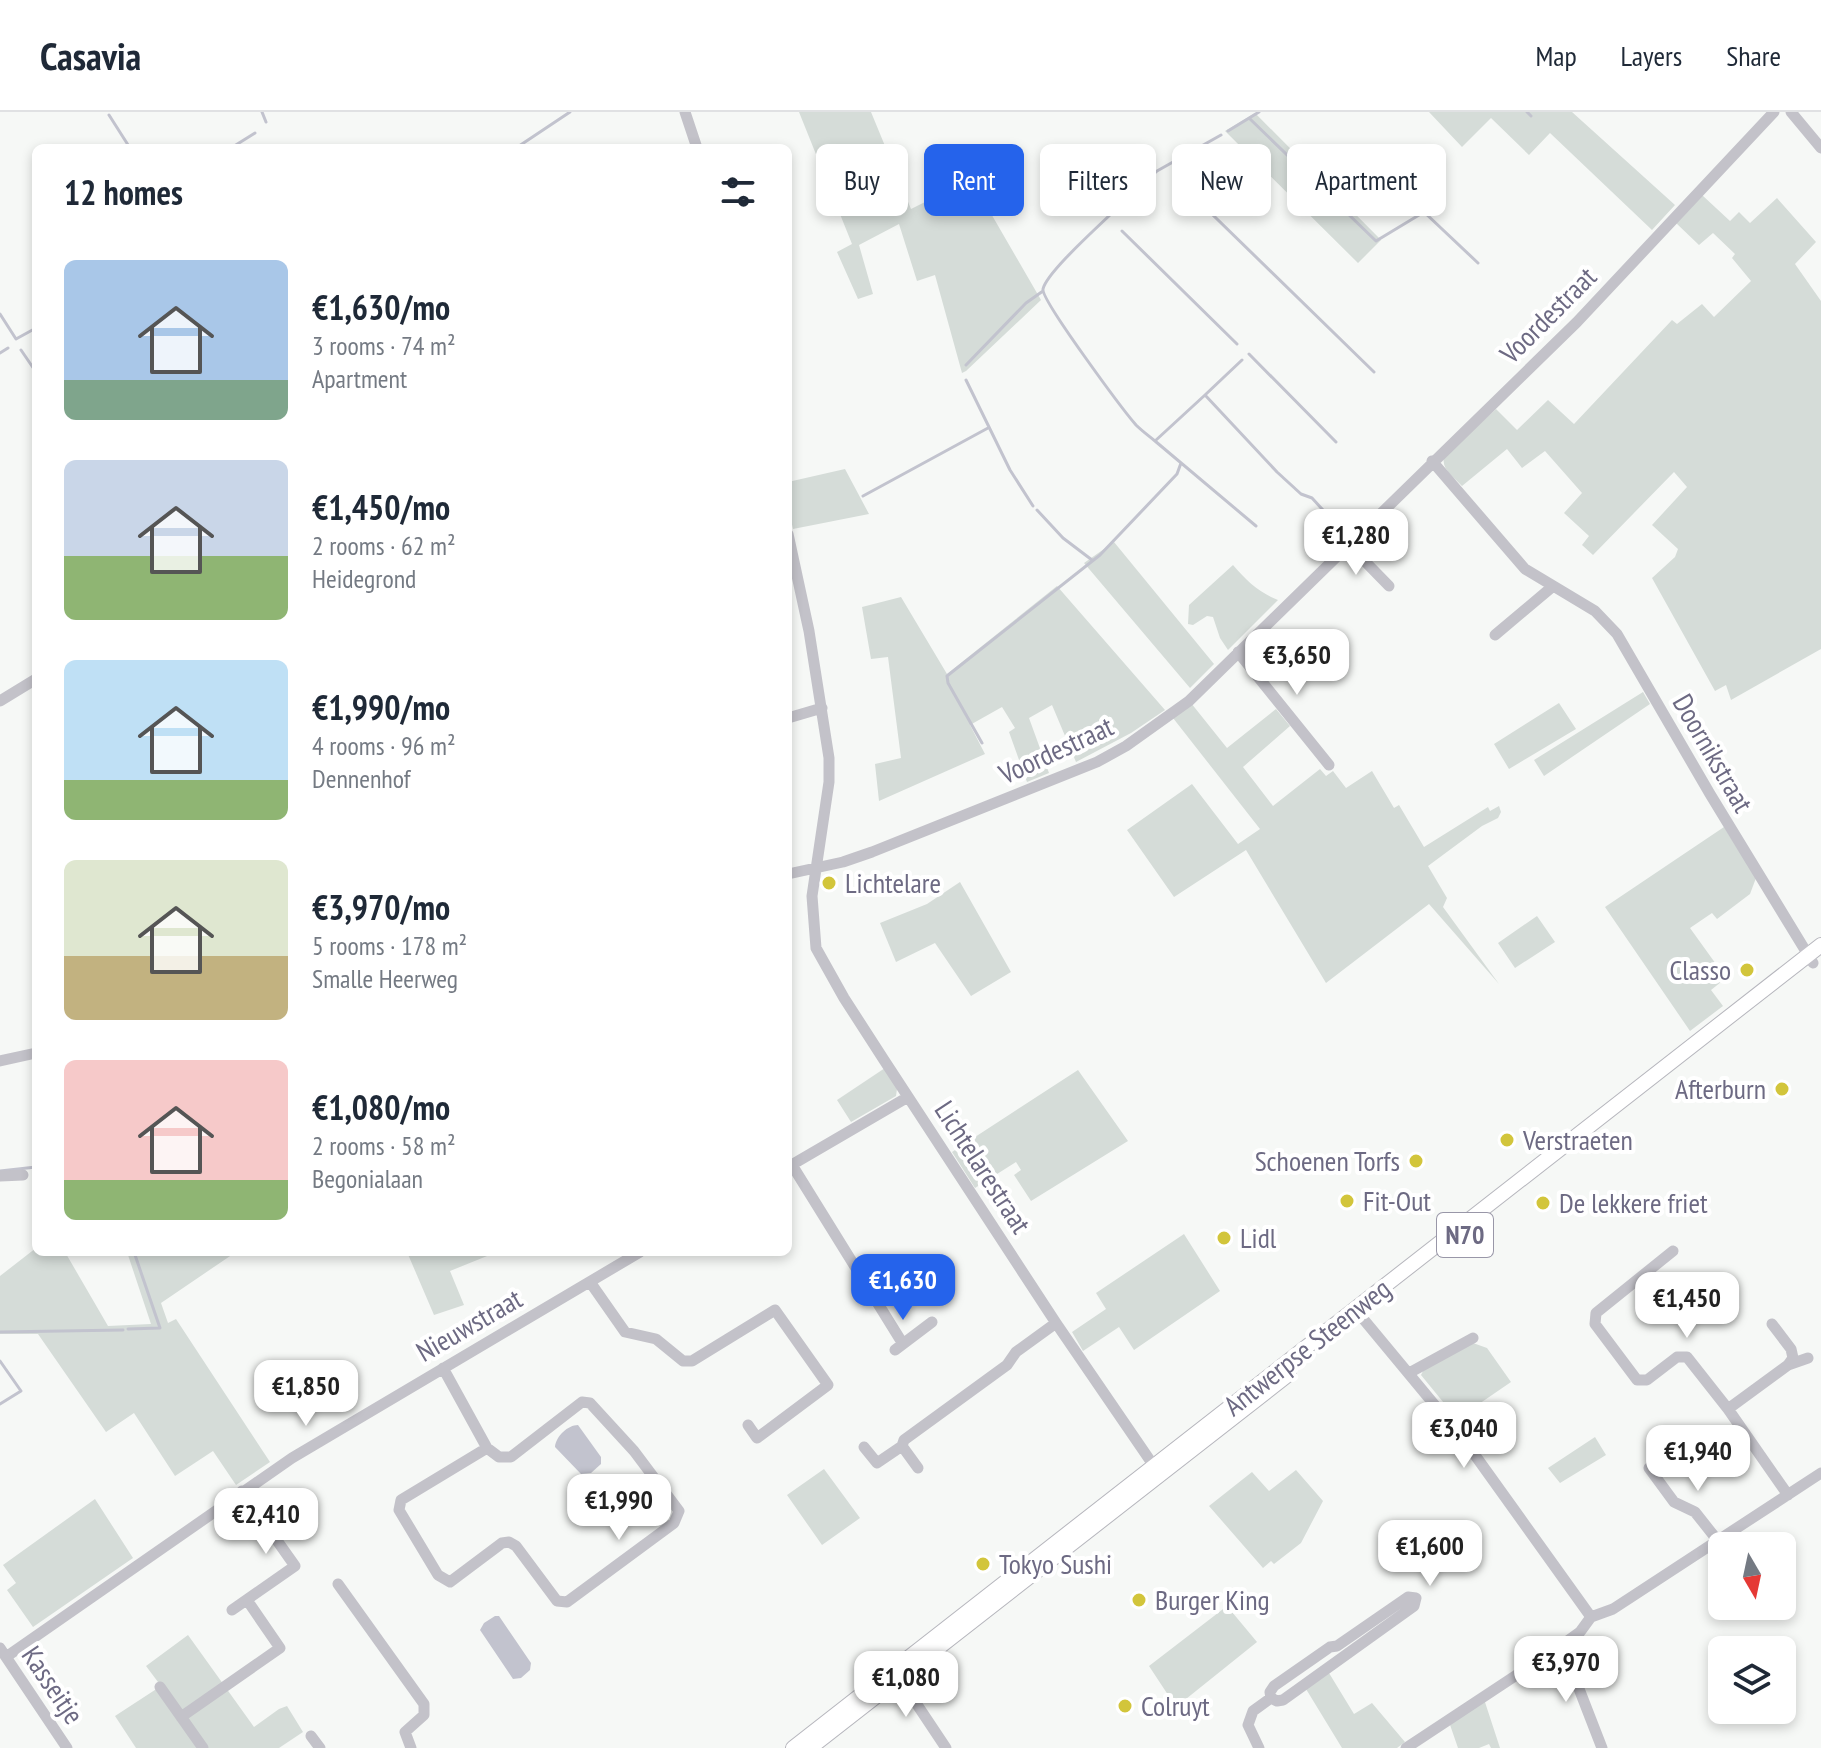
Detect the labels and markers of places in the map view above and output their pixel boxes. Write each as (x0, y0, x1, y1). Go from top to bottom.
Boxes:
pin: €1,280 (1291, 509, 1421, 577)
pin: €3,650 (1232, 629, 1362, 697)
place label: Lichtelare (845, 864, 941, 901)
marker: Lichtelare (820, 874, 838, 892)
place label: Classo (1669, 951, 1731, 988)
marker: Classo (1738, 961, 1756, 979)
place label: Afterburn (1675, 1070, 1766, 1107)
marker: Afterburn (1773, 1080, 1791, 1098)
place label: Verstraeten (1522, 1121, 1633, 1158)
marker: Verstraeten (1498, 1131, 1516, 1149)
place label: Schoenen Torfs (1255, 1142, 1400, 1179)
marker: Schoenen Torfs (1407, 1152, 1425, 1170)
place label: Fit-Out (1363, 1182, 1431, 1219)
place label: De lekkere friet (1559, 1184, 1708, 1221)
marker: Fit-Out (1338, 1192, 1356, 1210)
marker: De lekkere friet (1534, 1194, 1552, 1212)
place label: Lidl (1240, 1219, 1277, 1256)
marker: Lidl (1215, 1229, 1233, 1247)
pin: €1,630 (838, 1254, 968, 1322)
pin: €1,450 (1622, 1272, 1752, 1340)
pin: €1,850 (241, 1360, 371, 1428)
pin: €3,040 (1399, 1402, 1529, 1470)
pin: €1,940 (1633, 1425, 1763, 1493)
pin: €1,990 (554, 1474, 684, 1542)
pin: €2,410 (201, 1488, 331, 1556)
pin: €1,600 (1365, 1520, 1495, 1588)
place label: Tokyo Sushi (999, 1545, 1112, 1582)
marker: Tokyo Sushi (974, 1555, 992, 1573)
place label: Burger King (1155, 1581, 1270, 1618)
marker: Burger King (1130, 1591, 1148, 1609)
pin: €3,970 (1501, 1636, 1631, 1704)
pin: €1,080 (841, 1651, 971, 1719)
place label: Colruyt (1141, 1687, 1210, 1724)
marker: Colruyt (1116, 1697, 1134, 1715)

